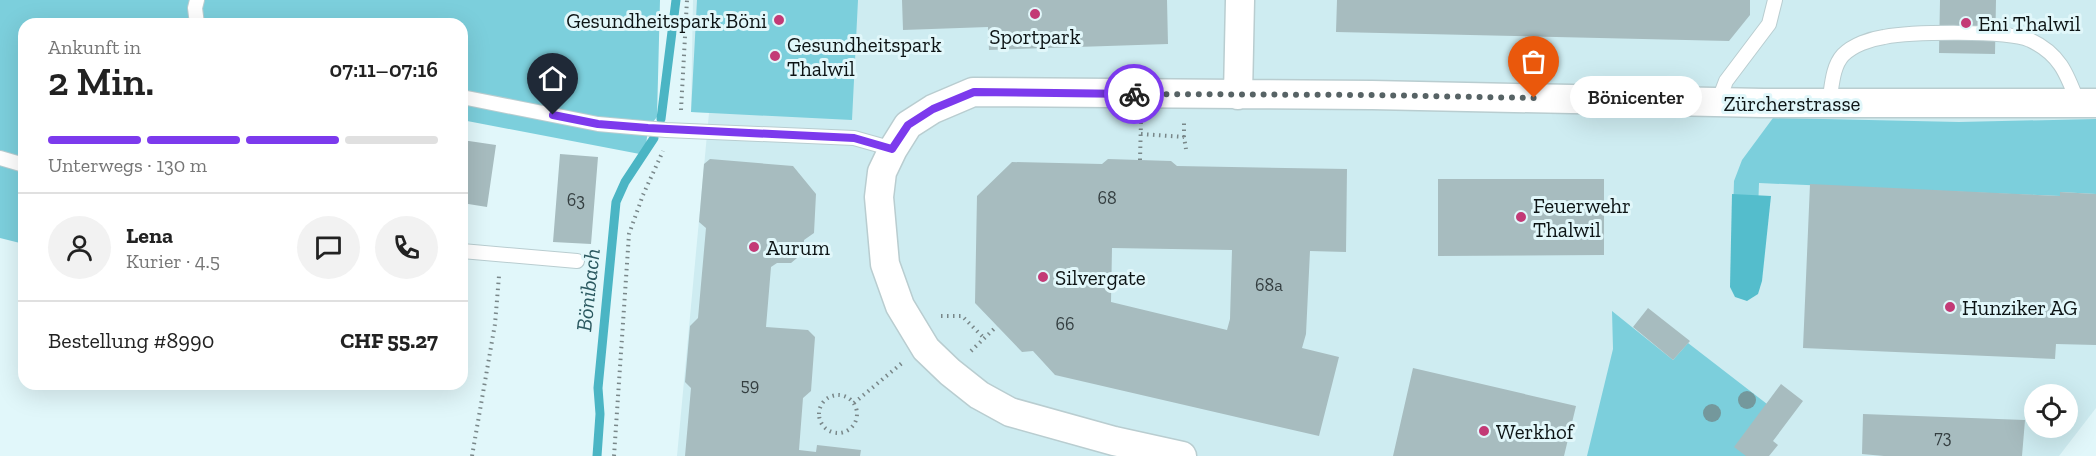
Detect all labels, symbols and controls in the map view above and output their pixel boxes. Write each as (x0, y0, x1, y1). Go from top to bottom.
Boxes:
marker: Sportpark (1028, 7, 1042, 21)
place label: Gesundheitspark Böni (566, 8, 767, 33)
place label: Eni Thalwil (1978, 11, 2081, 36)
marker: Gesundheitspark Böni (772, 13, 786, 27)
marker: Eni Thalwil (1959, 16, 1973, 30)
place label: Sportpark (989, 24, 1081, 49)
place label: Gesundheitspark Thalwil (787, 32, 942, 81)
text: Ankunft in (48, 35, 141, 59)
pin (1508, 36, 1559, 98)
icon: bag (1517, 45, 1550, 78)
marker: Gesundheitspark Thalwil (768, 49, 782, 63)
pin (527, 53, 578, 115)
text: 07:11–07:16 (330, 56, 438, 83)
text: 2 Min. (48, 58, 154, 105)
icon: home (536, 62, 569, 95)
courier (1104, 64, 1164, 124)
callout: Bönicenter (1570, 77, 1702, 119)
icon: bike (1118, 78, 1151, 111)
text: Bönicenter (1588, 85, 1684, 109)
street label: Zürcherstrasse (1724, 91, 1861, 116)
text: Unterwegs · 130 m (48, 153, 207, 177)
house number: 68 (1097, 187, 1117, 209)
house number: 63 (567, 189, 585, 211)
place label: Feuerwehr Thalwil (1533, 193, 1631, 242)
marker: Feuerwehr Thalwil (1514, 210, 1528, 224)
button: person (48, 216, 111, 279)
button: chat (297, 216, 360, 279)
button: phone (375, 216, 438, 279)
text: Lena (126, 222, 173, 249)
place label: Aurum (766, 235, 830, 260)
marker: Aurum (747, 240, 761, 254)
water label: Bönibach (570, 247, 606, 333)
text: Kurier · 4.5 (126, 249, 220, 273)
place label: Silvergate (1055, 265, 1146, 290)
marker: Silvergate (1036, 270, 1050, 284)
house number: 68a (1255, 274, 1283, 296)
place label: Hunziker AG (1962, 295, 2078, 320)
marker: Hunziker AG (1943, 300, 1957, 314)
house number: 66 (1055, 313, 1075, 335)
text: Bestellung #8990 (48, 327, 214, 354)
text: CHF 55.27 (340, 327, 438, 354)
house number: 59 (741, 374, 759, 396)
map controls (2024, 384, 2078, 438)
button: locate (2024, 384, 2078, 438)
place label: Werkhof (1496, 419, 1575, 444)
marker: Werkhof (1477, 424, 1491, 438)
house number: 73 (1934, 426, 1952, 448)

